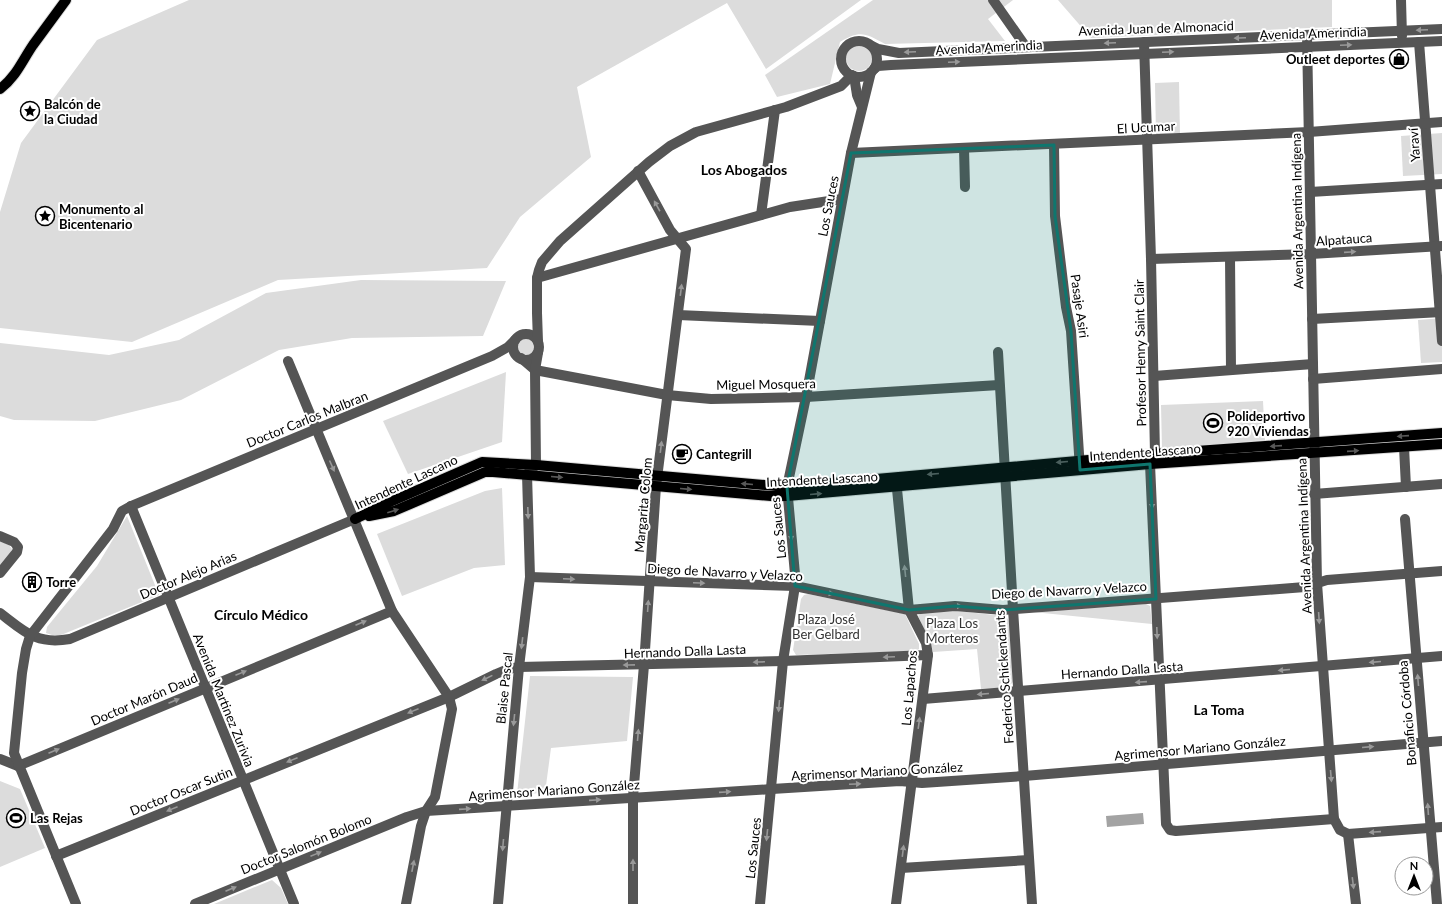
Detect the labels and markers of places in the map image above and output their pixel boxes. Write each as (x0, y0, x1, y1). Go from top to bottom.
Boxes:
shop icon: Outleet deportes (1388, 48, 1410, 70)
place label: Outleet deportes (1286, 51, 1385, 67)
place label: Balcón de la Ciudad (44, 96, 101, 127)
place icon: Balcón de la Ciudad (19, 100, 41, 122)
place label: Monumento al Bicentenario (59, 201, 144, 232)
place icon: Monumento al Bicentenario (34, 205, 56, 227)
place label: Polideportivo 920 Viviendas (1227, 408, 1309, 439)
sports icon: Polideportivo 920 Viviendas (1202, 412, 1224, 434)
cafe icon: Cantegrill (671, 443, 693, 465)
place label: Cantegrill (696, 446, 752, 462)
building icon: Torre (21, 571, 43, 593)
place label: Torre (46, 574, 76, 590)
sports icon: Las Rejas (5, 807, 27, 829)
place label: Las Rejas (30, 810, 83, 826)

